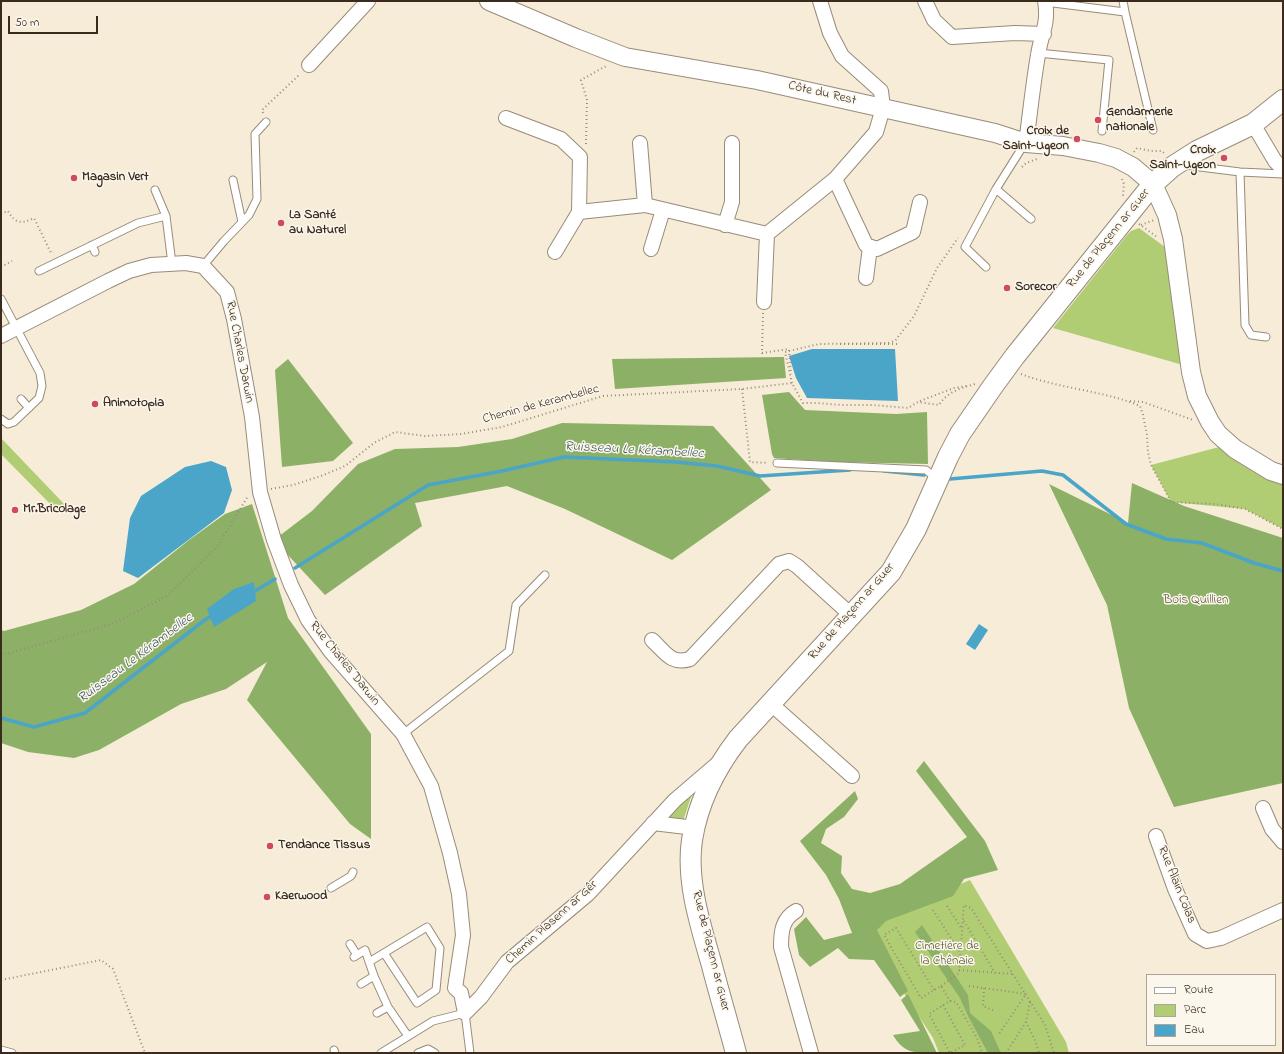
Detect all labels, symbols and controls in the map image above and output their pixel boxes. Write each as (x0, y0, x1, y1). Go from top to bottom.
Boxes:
scale bar (10, 8, 100, 34)
text: 50 m (15, 14, 39, 32)
street label: Côte du Rest (786, 79, 858, 109)
place label: Gendarmerie nationale (1106, 105, 1173, 136)
marker: Gendarmerie nationale (1093, 115, 1103, 125)
place label: Croix de Saint-Ugeon (1003, 124, 1069, 155)
marker: Croix de Saint-Ugeon (1072, 134, 1082, 144)
place label: Croix Saint-Ugeon (1150, 143, 1216, 174)
marker: Croix Saint-Ugeon (1219, 153, 1229, 163)
place label: Magasin Vert (82, 170, 149, 186)
marker: Magasin Vert (69, 173, 79, 183)
street label: Rue de Plaçenn ar Guer (1064, 186, 1154, 292)
place label: La Santé au Naturel (289, 208, 346, 239)
marker: La Santé au Naturel (276, 218, 286, 228)
place label: Sorecor (1015, 280, 1057, 296)
marker: Sorecor (1002, 283, 1012, 293)
street label: Rue Charles Darwin (221, 300, 257, 404)
street label: Chemin de Kerambellec (481, 382, 601, 428)
place label: Animotopia (103, 396, 164, 412)
marker: Animotopia (90, 399, 100, 409)
water label: Ruisseau Le Kérambellec (564, 439, 704, 463)
place label: Mr.Bricolage (23, 502, 86, 518)
marker: Mr.Bricolage (10, 505, 20, 515)
street label: Rue de Plaçenn ar Guer (806, 560, 898, 664)
park label: Bois Quillien (1164, 593, 1228, 609)
water label: Ruisseau Le Kérambellec (75, 610, 197, 708)
street label: Rue Charles Darwin (305, 619, 383, 709)
place label: Tendance Tissus (278, 838, 370, 854)
marker: Tendance Tissus (265, 841, 275, 851)
street label: Rue Alain Colas (1153, 844, 1199, 926)
street label: Chemin Plasenn ar Gêr (503, 878, 601, 968)
place label: Kaerwood (275, 889, 327, 905)
street label: Rue de Plaçenn ar Guer (688, 889, 732, 1013)
marker: Kaerwood (262, 892, 272, 902)
park label: Cimetière de la Chênaie (915, 939, 979, 970)
legend (1146, 974, 1276, 1046)
text: Route (1184, 981, 1213, 999)
text: Parc (1184, 1001, 1206, 1019)
text: Eau (1184, 1021, 1205, 1039)

